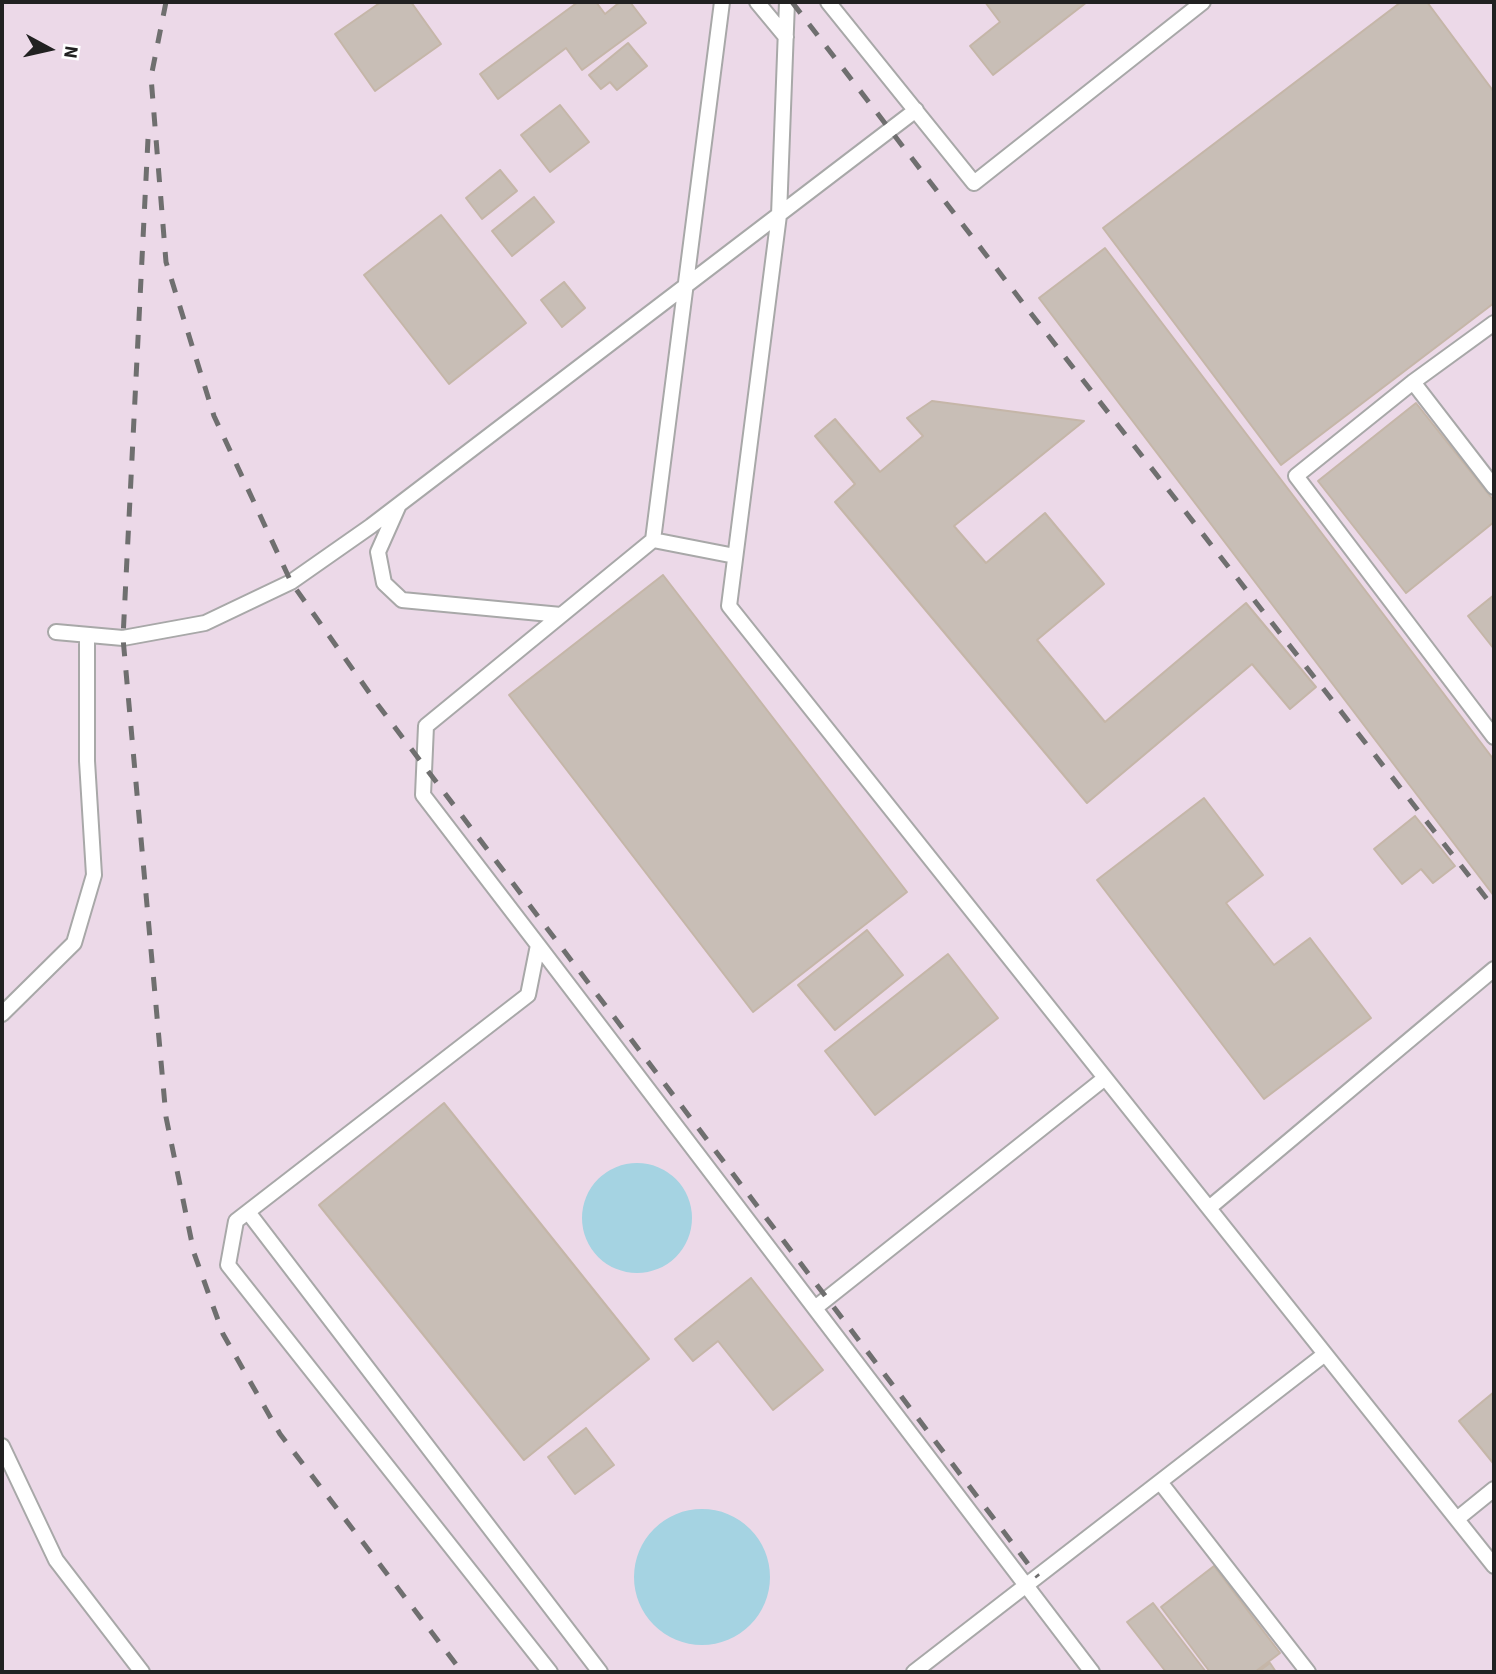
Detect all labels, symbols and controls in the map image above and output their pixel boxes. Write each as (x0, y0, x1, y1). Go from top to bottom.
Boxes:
north arrow (14, 14, 84, 84)
text: N (56, 44, 85, 60)

